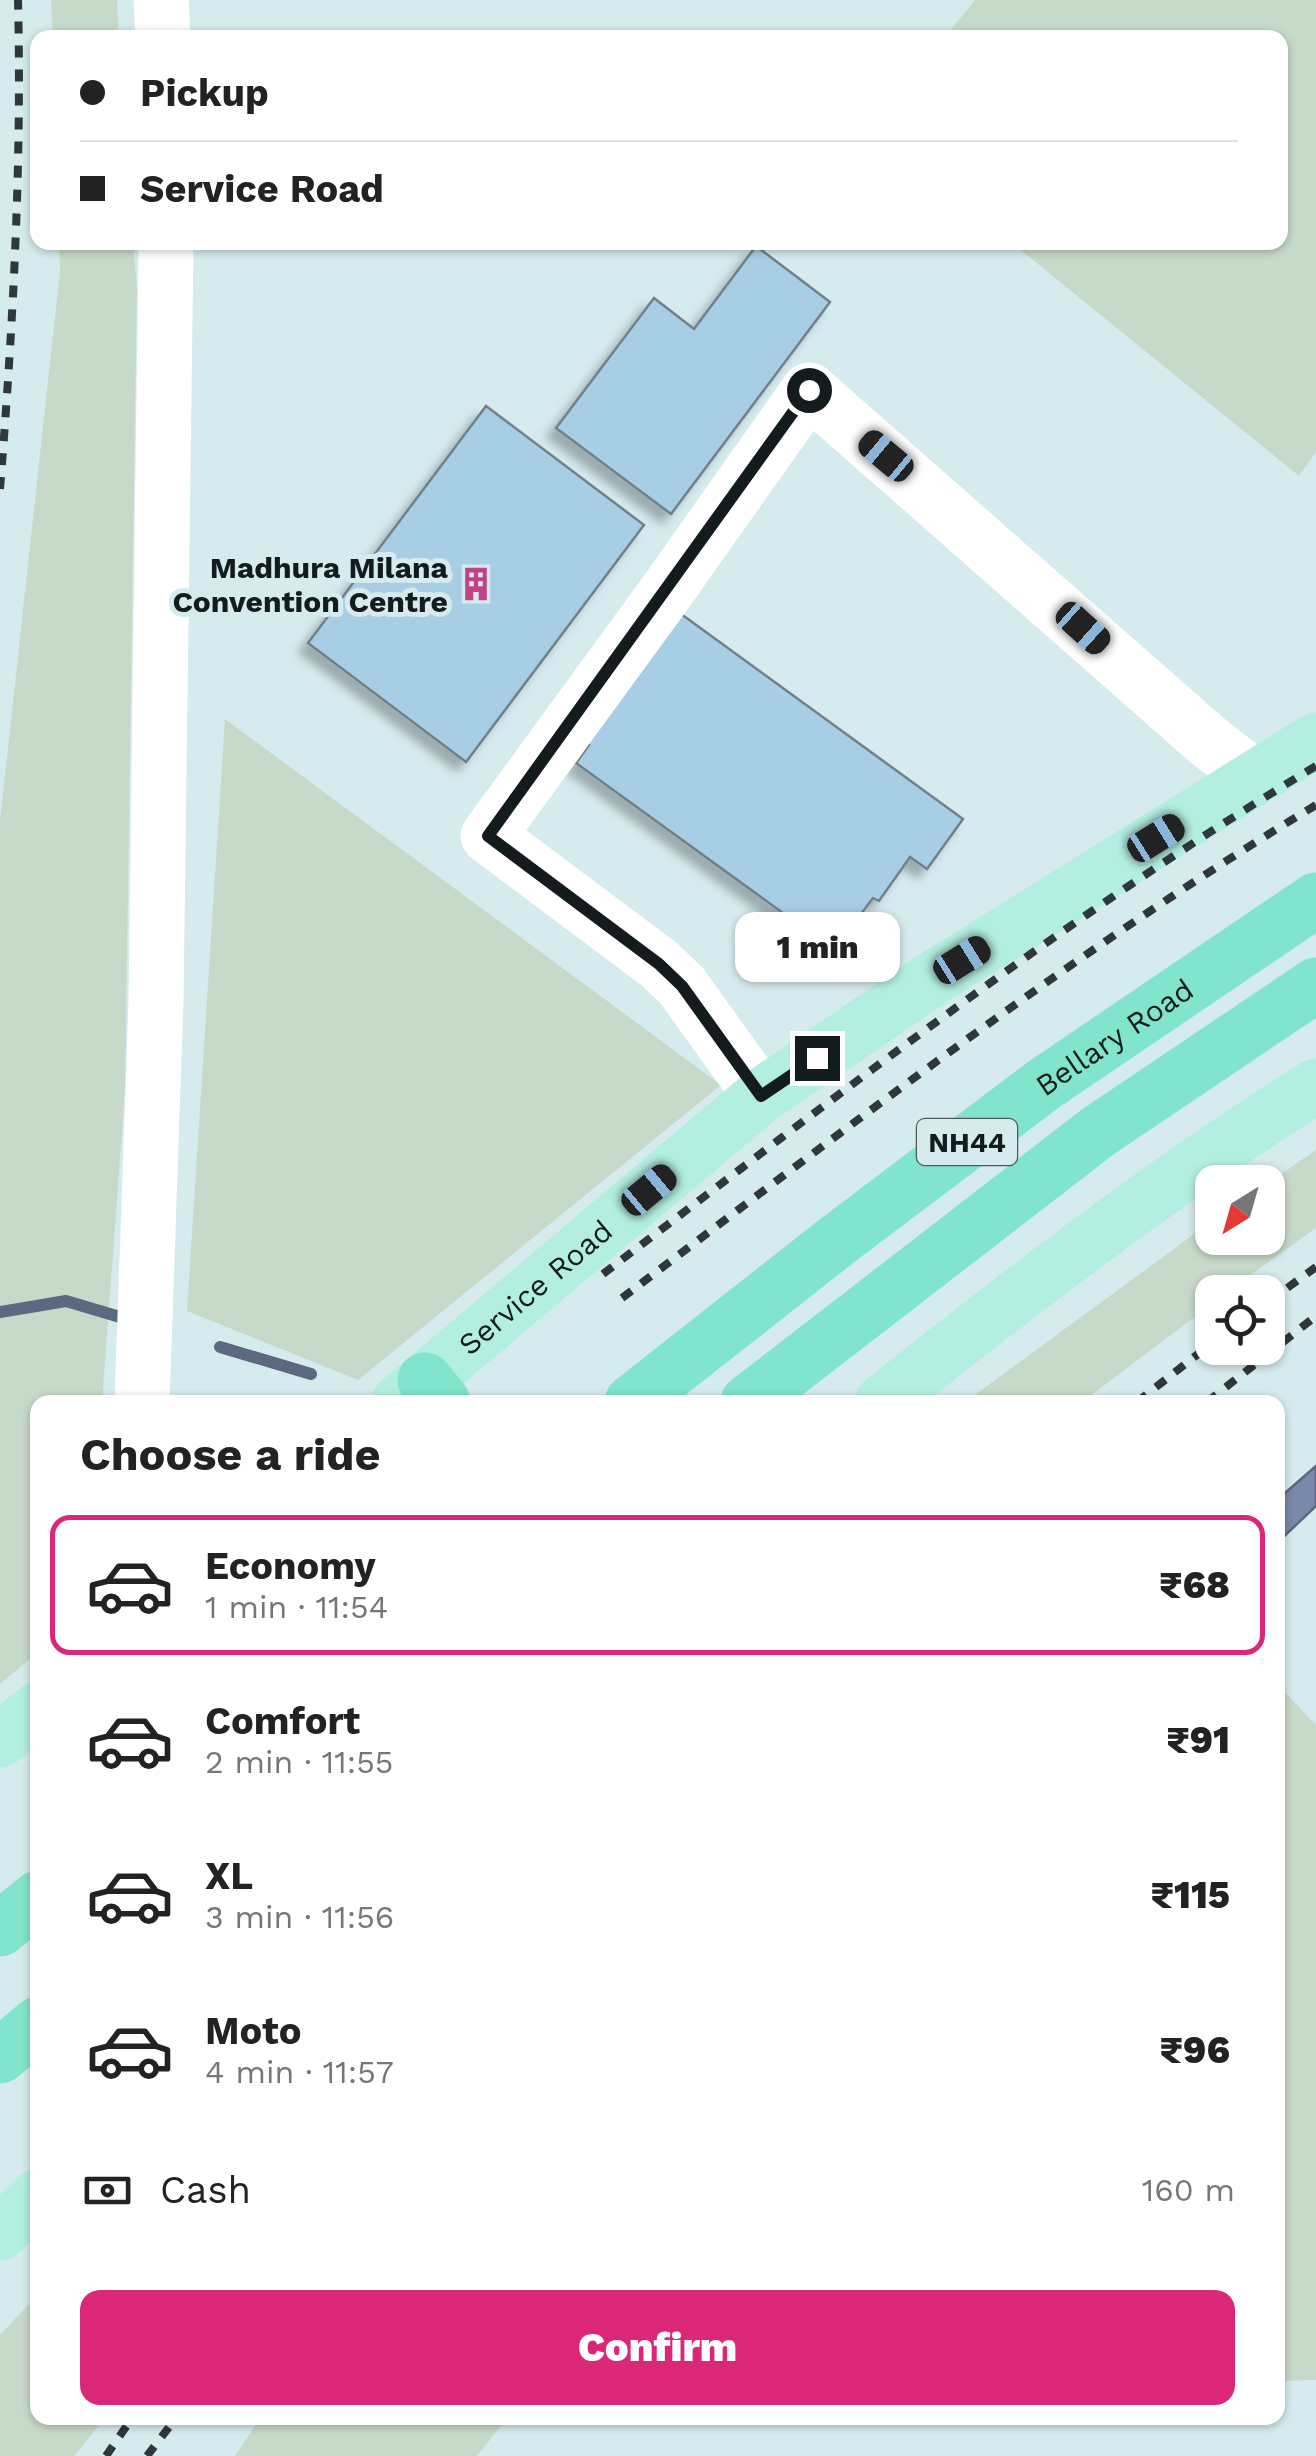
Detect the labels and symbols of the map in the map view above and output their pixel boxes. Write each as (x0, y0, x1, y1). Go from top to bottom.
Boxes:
route start (787, 368, 832, 413)
car (853, 425, 919, 487)
place label: Madhura Milana Convention Centre (172, 550, 449, 619)
building icon: Madhura Milana Convention Centre (457, 565, 495, 603)
car (1051, 597, 1115, 659)
car (1123, 809, 1189, 867)
callout: 1 min (734, 913, 900, 983)
car (929, 931, 995, 989)
street label: Bellary Road (1029, 971, 1200, 1103)
route end (795, 1036, 840, 1081)
road number: NH44 (917, 1119, 1017, 1165)
car (616, 1159, 682, 1221)
north arrow (1195, 1165, 1285, 1255)
street label: Service Road (451, 1212, 619, 1362)

